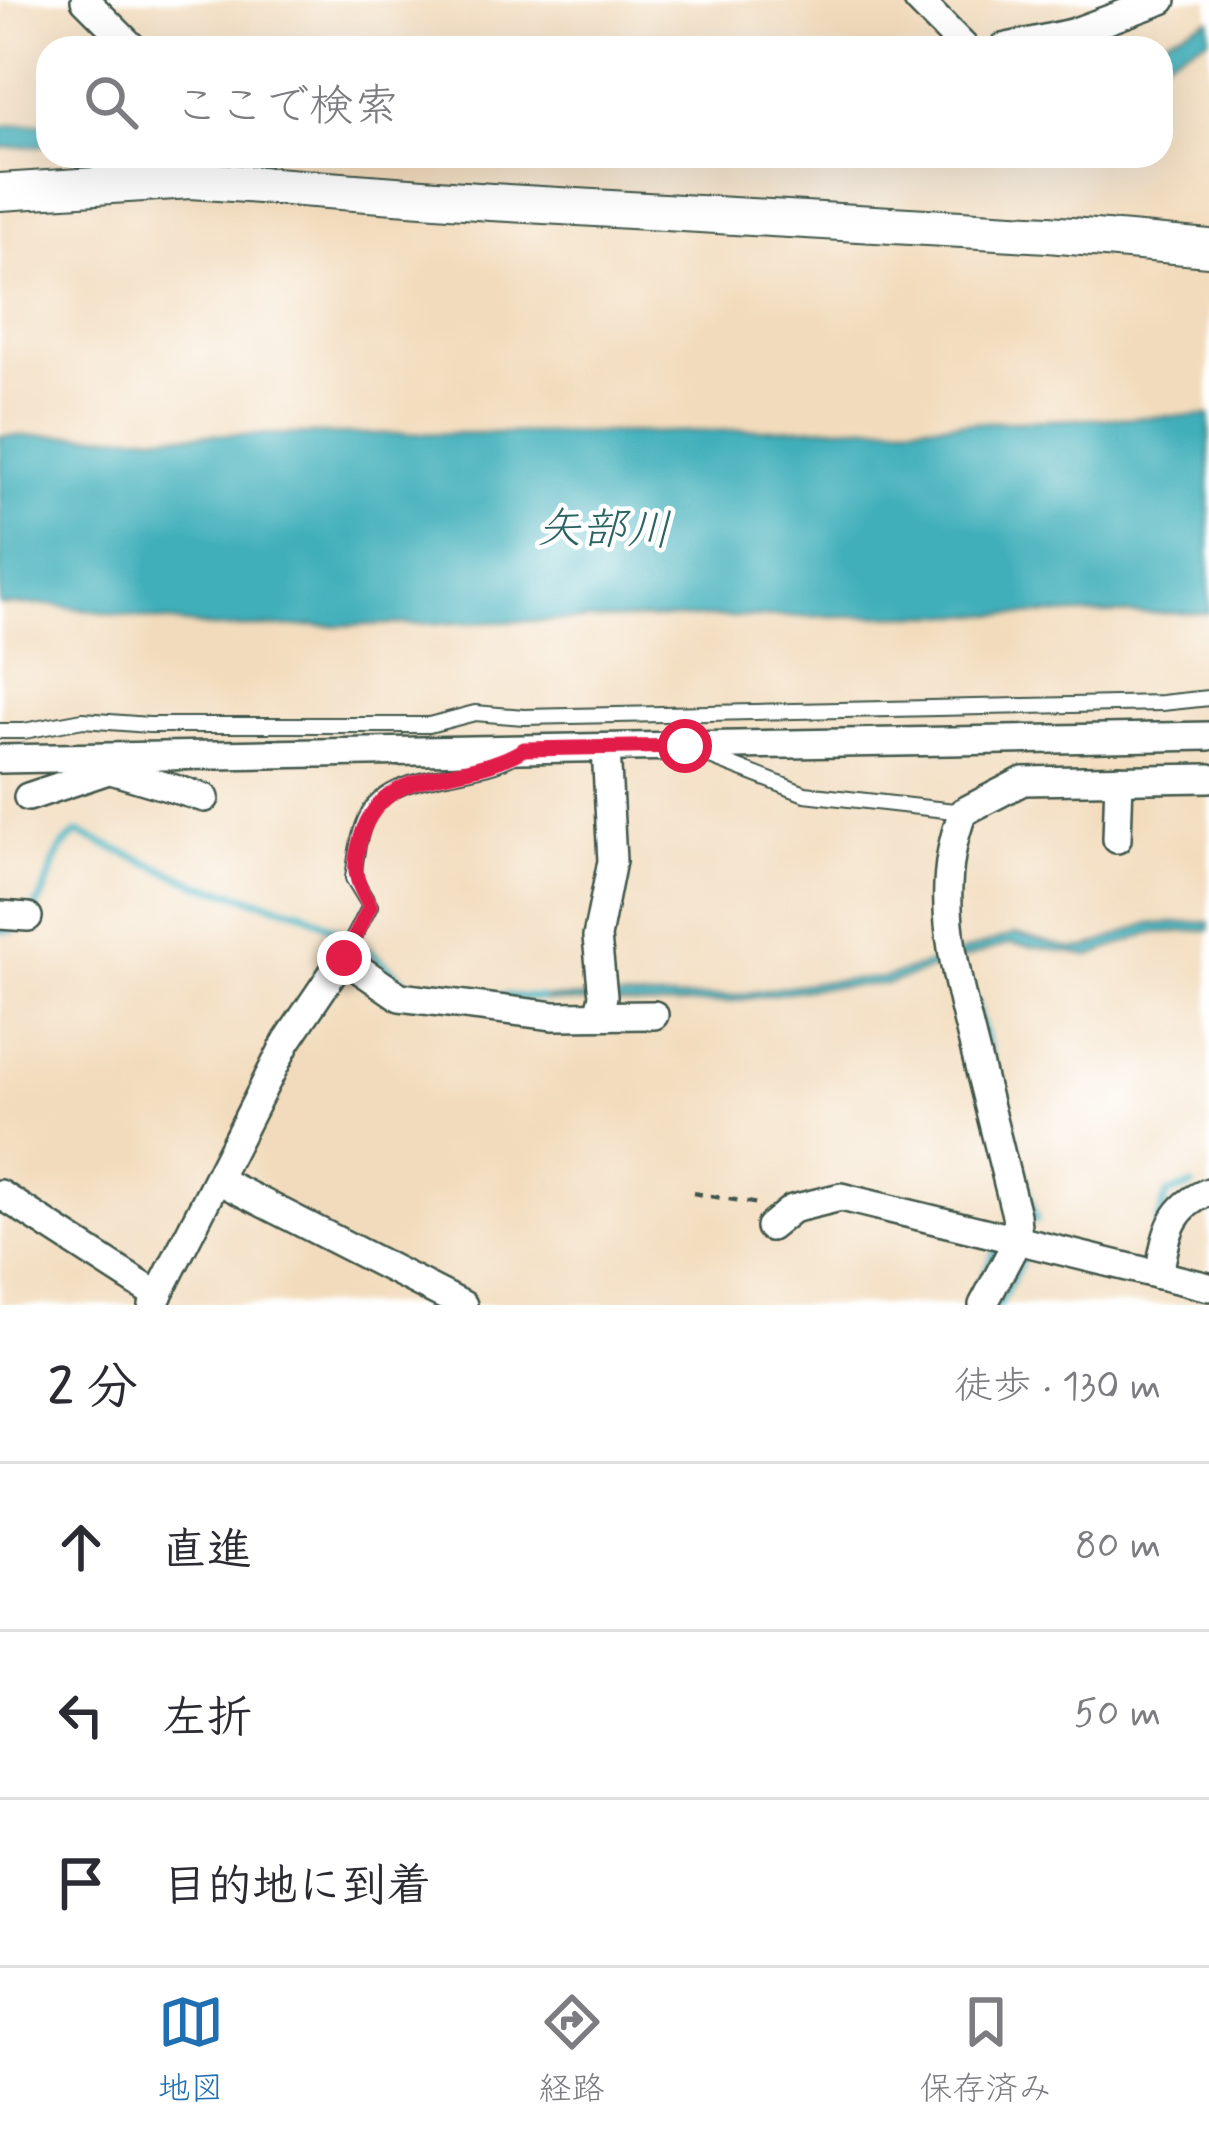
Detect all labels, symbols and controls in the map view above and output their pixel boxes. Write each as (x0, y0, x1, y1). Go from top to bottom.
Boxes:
search box (36, 36, 1173, 168)
icon: search (78, 69, 144, 135)
text: ここで検索 (174, 78, 399, 137)
water label: 矢部川 (536, 500, 672, 562)
route start (658, 719, 712, 773)
route end (317, 931, 371, 985)
text: 2 分 (48, 1356, 138, 1422)
text: 徒歩 · 130 m (954, 1362, 1161, 1413)
icon: ahead (48, 1514, 114, 1580)
text: 80 m (1075, 1521, 1161, 1572)
text: 直進 (162, 1522, 252, 1581)
icon: left (48, 1682, 114, 1748)
text: 50 m (1074, 1689, 1161, 1740)
text: 左折 (162, 1690, 252, 1749)
icon: arrive (48, 1850, 114, 1916)
text: 目的地に到着 (162, 1858, 432, 1917)
tab: 地図 (158, 1989, 224, 2112)
tab: 経路 (539, 1989, 605, 2112)
tab: 保存済み (920, 1989, 1052, 2112)

